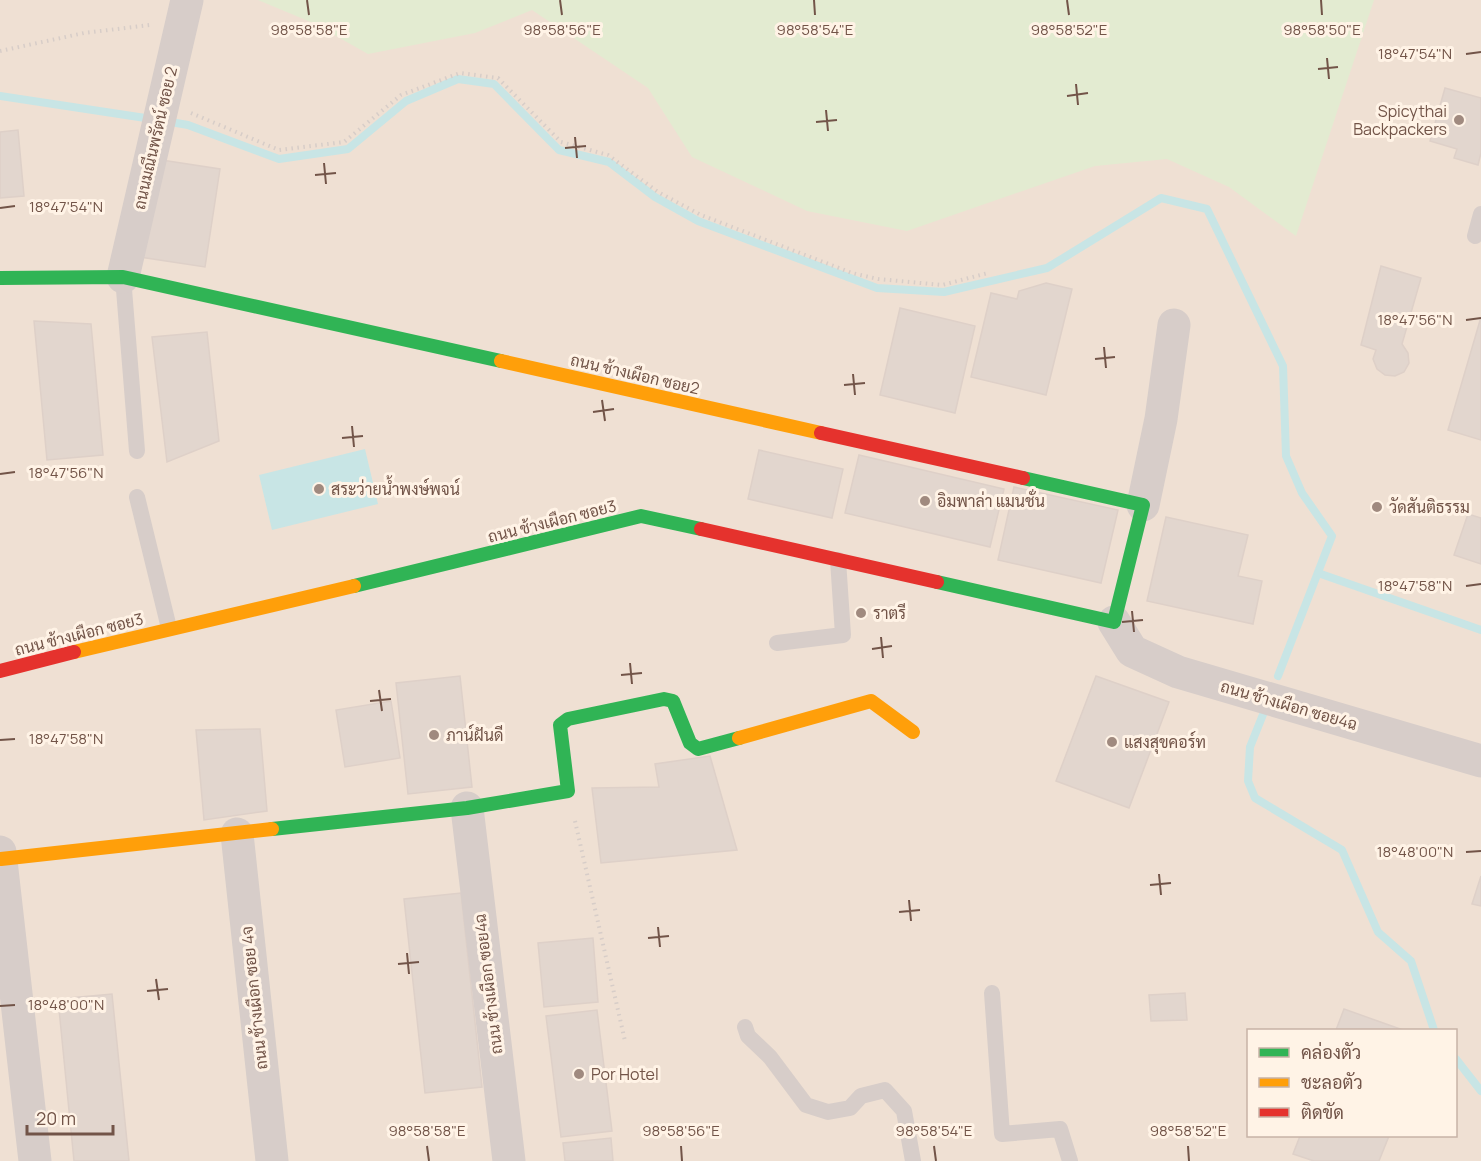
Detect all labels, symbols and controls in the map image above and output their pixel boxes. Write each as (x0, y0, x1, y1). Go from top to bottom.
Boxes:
text: 98°58'58"E (270, 19, 348, 40)
text: 98°58'56"E (523, 19, 601, 40)
text: 98°58'54"E (777, 19, 853, 40)
text: 98°58'52"E (1031, 19, 1107, 40)
text: 98°58'50"E (1283, 19, 1361, 40)
text: 18°47'54"N (1378, 43, 1452, 64)
street label: ถนนมณีนพรัตน์ ซอย 2 (127, 64, 182, 212)
place label: Spicythai Backpackers (1353, 100, 1447, 140)
marker: Spicythai Backpackers (1452, 113, 1466, 127)
text: 18°47'54"N (29, 196, 103, 217)
text: 18°47'56"N (1378, 309, 1453, 330)
street label: ถนน ช้างเผือก ซอย2 (568, 348, 702, 400)
text: 18°47'56"N (29, 462, 104, 483)
place label: สระว่ายน้ำพงษ์พจน์ (331, 475, 460, 500)
marker: สระว่ายน้ำพงษ์พจน์ (312, 482, 326, 496)
place label: อิมพาล่า แมนชั่น (937, 488, 1045, 512)
street label: ถนน ช้างเผือก ซอย3 (486, 494, 618, 548)
marker: อิมพาล่า แมนชั่น (918, 494, 932, 508)
place label: วัดสันติธรรม (1389, 496, 1470, 518)
marker: วัดสันติธรรม (1370, 500, 1384, 514)
text: 18°47'58"N (1378, 575, 1452, 596)
place label: ราตรี (873, 602, 906, 624)
marker: ราตรี (854, 606, 868, 620)
street label: ถนน ช้างเผือก ซอย3 (13, 607, 145, 661)
street label: ถนน ช้างเผือก ซอย4ฉ (1218, 675, 1360, 735)
place label: ภาน์ฝันดี (446, 723, 503, 746)
text: 18°47'58"N (29, 728, 103, 749)
marker: ภาน์ฝันดี (427, 728, 441, 742)
place label: แสงสุขคอร์ท (1124, 730, 1206, 754)
marker: แสงสุขคอร์ท (1105, 735, 1119, 749)
text: 18°48'00"N (1377, 841, 1453, 862)
street label: ถนน ช้างเผือก ซอย4ฉ (468, 913, 508, 1055)
street label: ถนน ช้างเผือก ซอย 4จ (236, 925, 272, 1071)
text: 18°48'00"N (28, 994, 104, 1015)
legend (1247, 1029, 1457, 1137)
text: คล่องตัว (1301, 1040, 1361, 1064)
place label: Por Hotel (591, 1063, 659, 1085)
marker: Por Hotel (572, 1067, 586, 1081)
text: ชะลอตัว (1301, 1070, 1363, 1094)
scale bar (27, 1098, 112, 1136)
text: ติดขัด (1301, 1100, 1344, 1124)
text: 20 m (36, 1106, 76, 1130)
text: 98°58'58"E (388, 1120, 466, 1141)
text: 98°58'56"E (642, 1120, 720, 1141)
text: 98°58'54"E (896, 1120, 972, 1141)
text: 98°58'52"E (1150, 1120, 1226, 1141)

